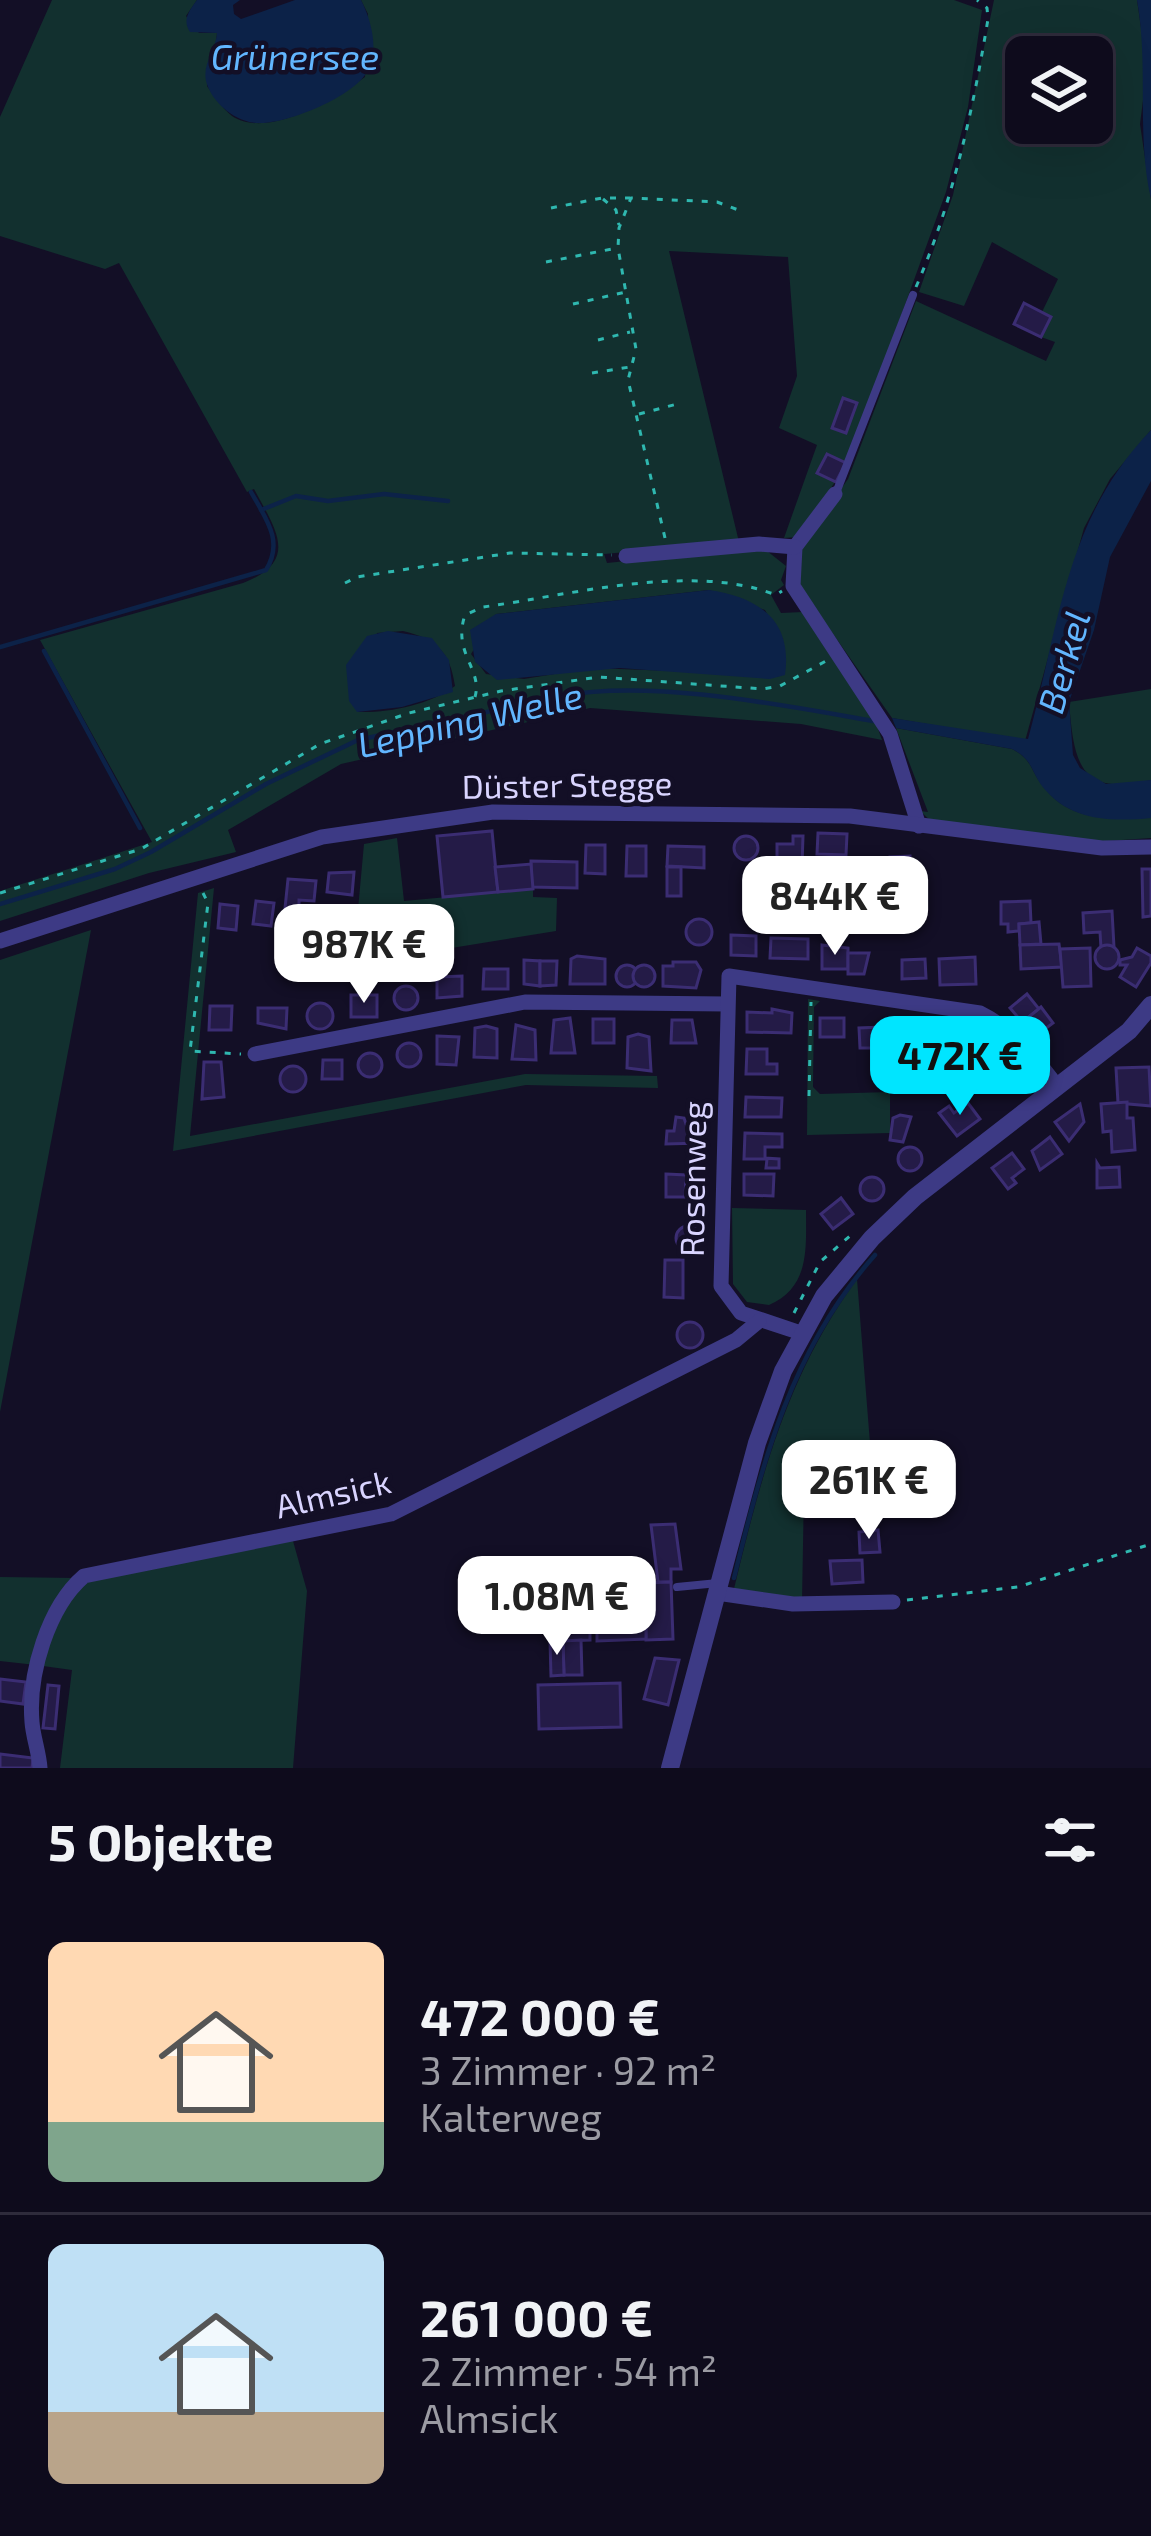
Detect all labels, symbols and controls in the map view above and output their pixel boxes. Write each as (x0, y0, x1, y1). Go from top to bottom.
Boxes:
water label: Grünersee (211, 34, 379, 77)
map controls (1005, 36, 1113, 144)
button: layers (1005, 36, 1113, 144)
water label: Berkel (1028, 606, 1098, 718)
water label: Lepping Welle (353, 672, 586, 765)
street label: Düster Stegge (461, 762, 673, 806)
pin: 844K € (737, 856, 933, 958)
text: 844K € (769, 871, 901, 918)
pin: 987K € (266, 904, 462, 1006)
text: 987K € (301, 919, 427, 966)
pin: 472K € (862, 1016, 1058, 1118)
text: 472K € (897, 1031, 1023, 1078)
street label: Rosenweg (671, 1101, 713, 1257)
pin: 261K € (771, 1440, 967, 1542)
text: 261K € (809, 1455, 929, 1502)
street label: Almsick (271, 1460, 395, 1526)
pin: 1.08M € (446, 1556, 668, 1658)
text: 1.08M € (485, 1571, 629, 1618)
icon: filters (1037, 1807, 1103, 1873)
text: 5 Objekte (48, 1810, 274, 1871)
text: 472 000 € (420, 1985, 660, 2046)
icon: home (144, 1990, 288, 2134)
text: 3 Zimmer · 92 m² (420, 2046, 716, 2093)
text: Kalterweg (420, 2093, 602, 2140)
text: 261 000 € (420, 2286, 653, 2347)
icon: home (144, 2292, 288, 2436)
text: 2 Zimmer · 54 m² (420, 2347, 717, 2394)
text: Almsick (420, 2394, 558, 2441)

